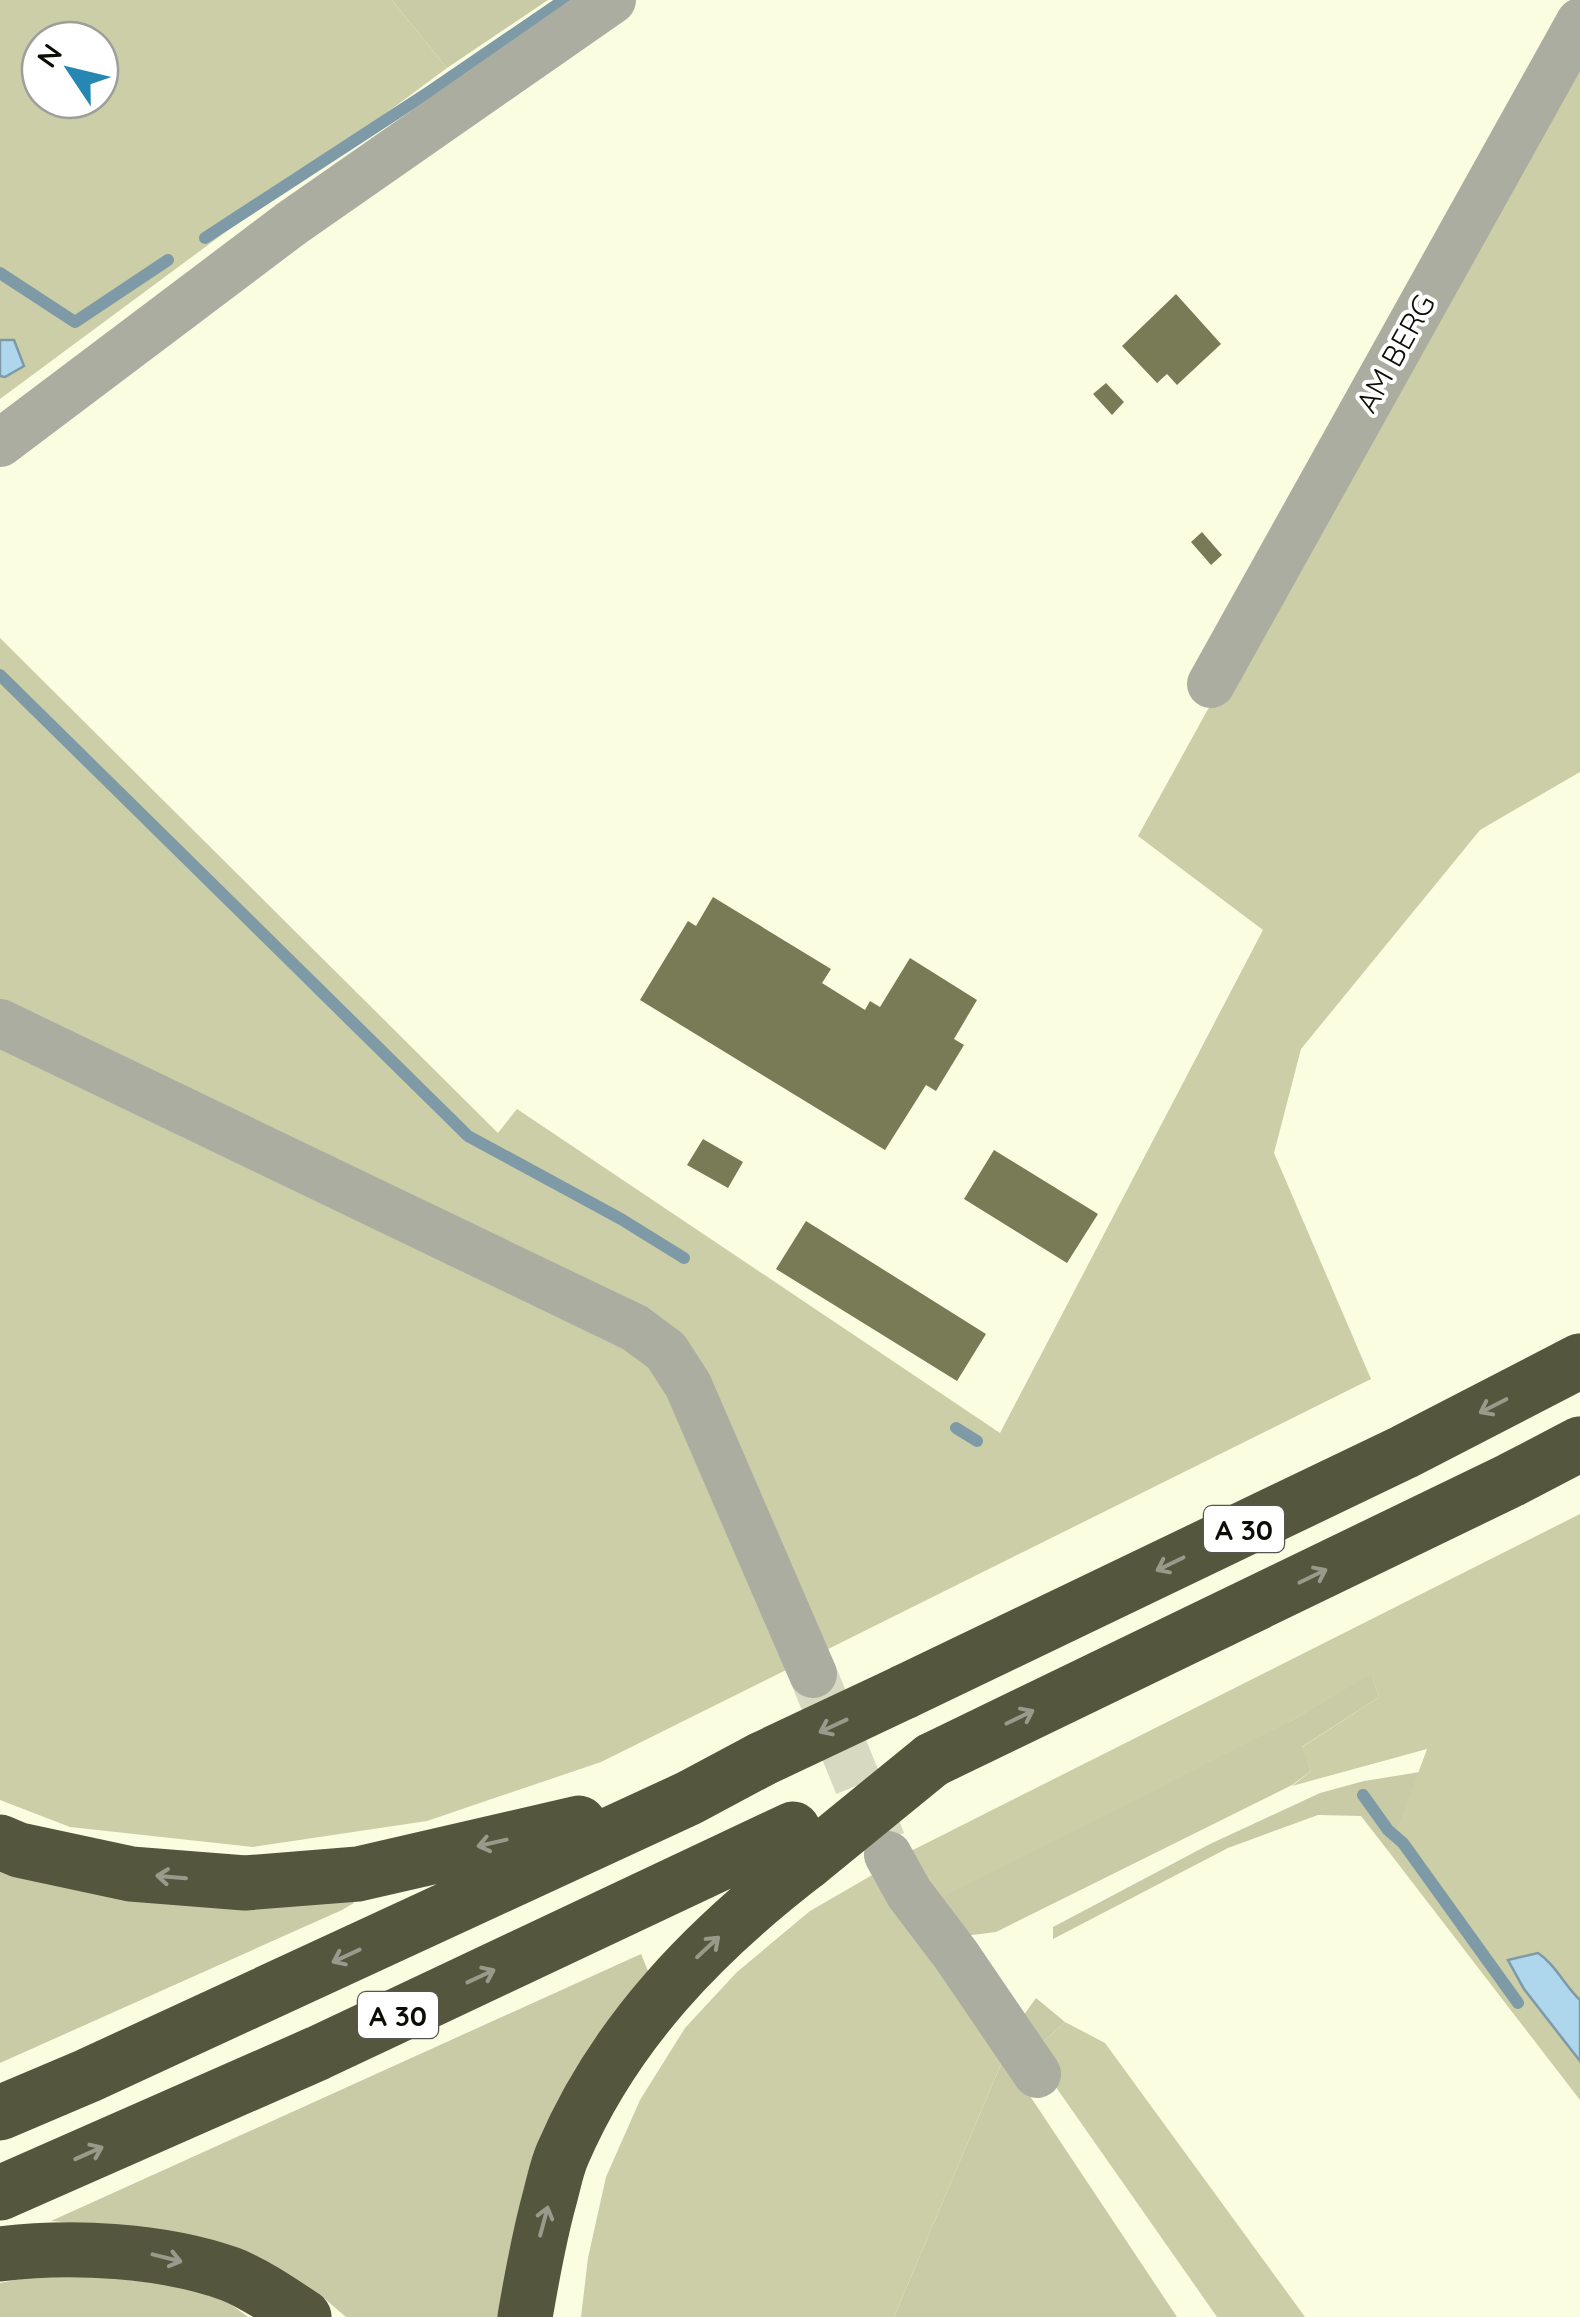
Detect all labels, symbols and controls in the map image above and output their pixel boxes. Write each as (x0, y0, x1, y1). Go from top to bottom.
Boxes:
north arrow (20, 20, 120, 120)
text: N (29, 37, 69, 74)
street label: AM BERG (1347, 287, 1443, 419)
one-way arrow (1479, 1397, 1509, 1416)
road number: A 30 (1204, 1506, 1284, 1552)
one-way arrow (1156, 1556, 1186, 1575)
one-way arrow (1297, 1565, 1327, 1584)
one-way arrow (1004, 1707, 1034, 1726)
one-way arrow (819, 1717, 849, 1736)
one-way arrow (477, 1835, 509, 1853)
one-way arrow (155, 1867, 187, 1886)
one-way arrow (695, 1936, 720, 1959)
one-way arrow (332, 1948, 362, 1967)
one-way arrow (465, 1966, 495, 1985)
road number: A 30 (358, 1992, 438, 2038)
one-way arrow (73, 2143, 104, 2161)
one-way arrow (535, 2206, 554, 2237)
one-way arrow (151, 2249, 182, 2268)

